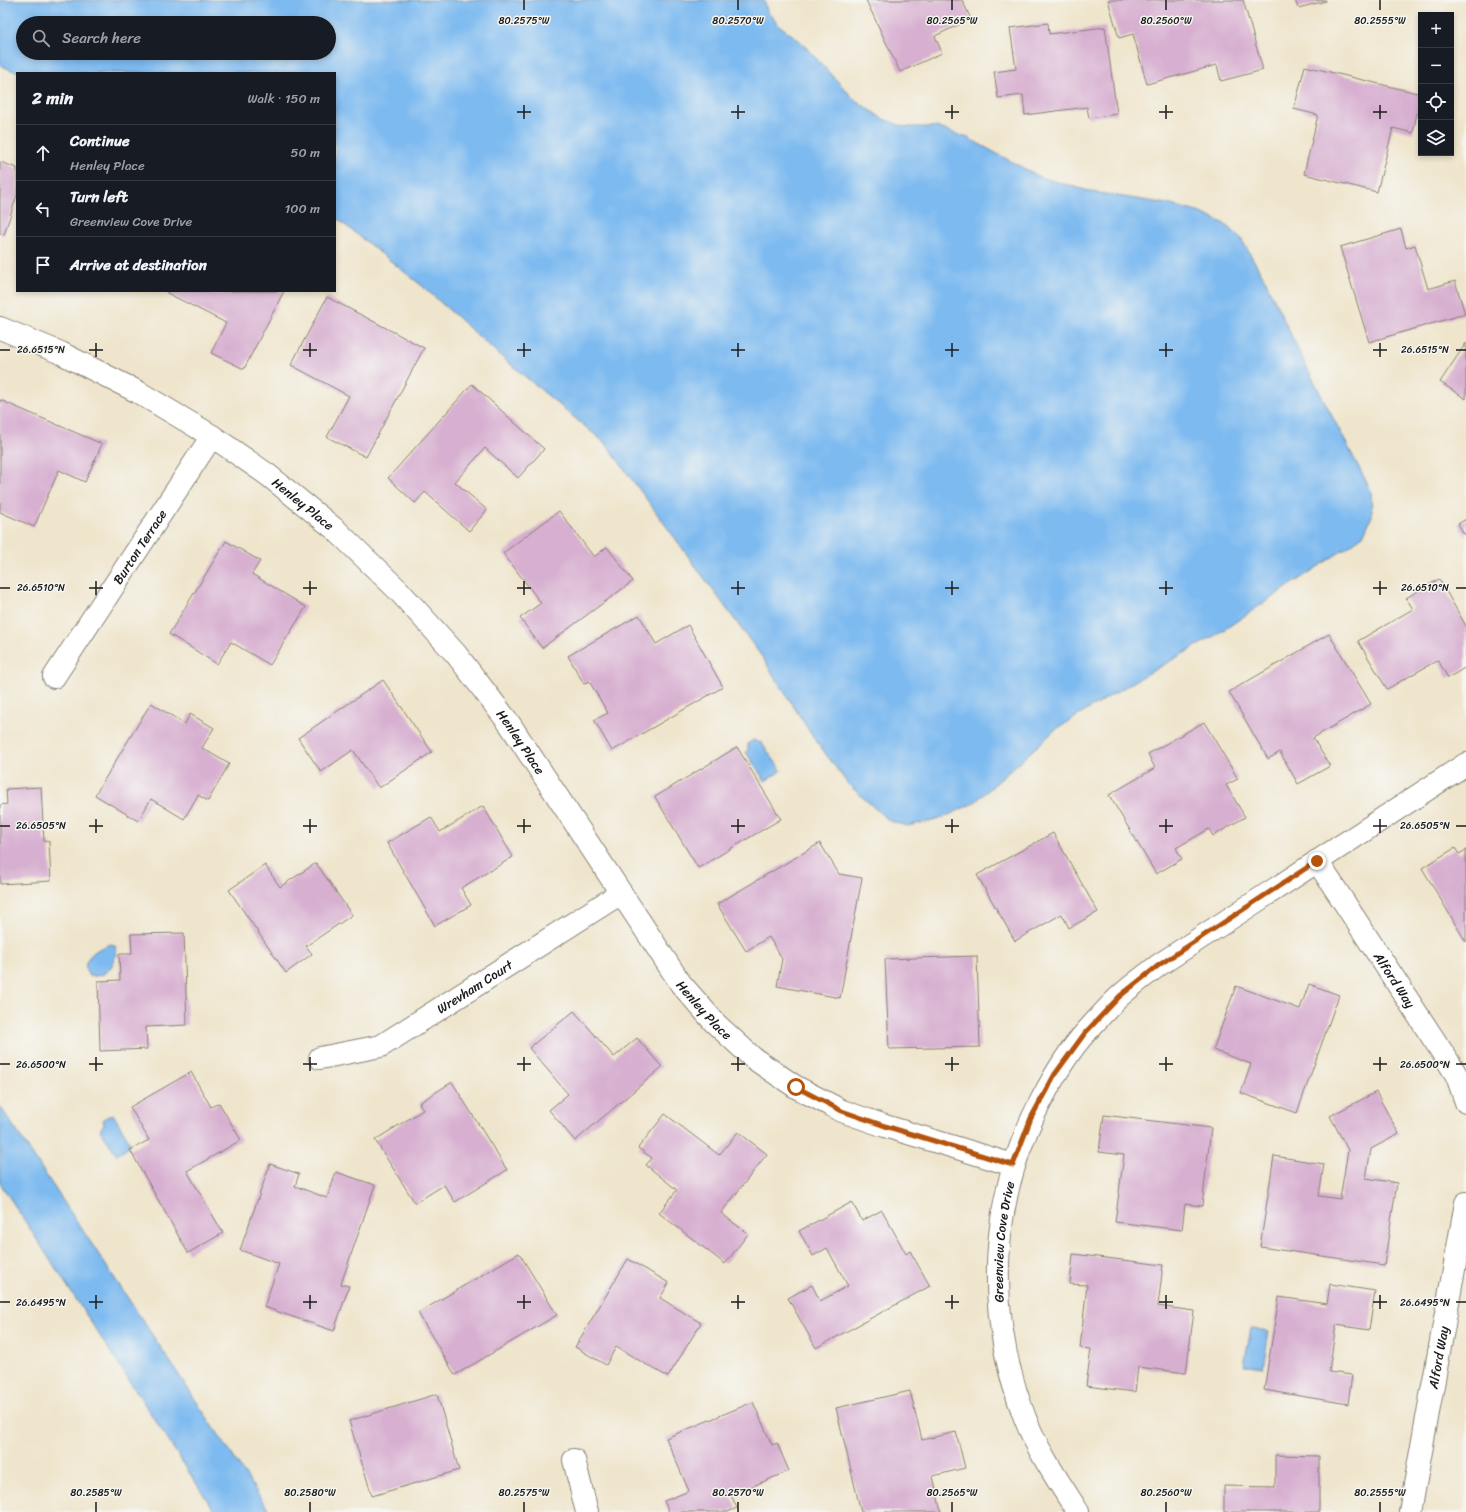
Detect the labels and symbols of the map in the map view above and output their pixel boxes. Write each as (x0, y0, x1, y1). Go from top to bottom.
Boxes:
text: 80.2575°W (498, 12, 550, 30)
text: 80.2570°W (712, 12, 764, 30)
text: 80.2565°W (926, 12, 978, 30)
text: 80.2560°W (1140, 12, 1192, 30)
text: 80.2555°W (1354, 12, 1406, 30)
text: 26.6515°N (17, 341, 65, 359)
text: 26.6515°N (1401, 341, 1449, 359)
street label: Henley Place (267, 471, 340, 536)
street label: Burton Terrace (106, 504, 173, 589)
text: 26.6510°N (17, 579, 65, 597)
text: 26.6510°N (1401, 579, 1449, 597)
street label: Henley Place (491, 704, 552, 779)
text: 26.6505°N (16, 817, 66, 835)
text: 26.6505°N (1400, 817, 1450, 835)
route end (1308, 852, 1326, 870)
street label: Alford Way (1367, 946, 1422, 1013)
street label: Wrevham Court (432, 953, 518, 1019)
street label: Henley Place (671, 974, 738, 1045)
text: 26.6500°N (16, 1056, 66, 1074)
text: 26.6500°N (1400, 1056, 1450, 1074)
route start (787, 1078, 805, 1096)
street label: Greenview Cove Drive (986, 1178, 1021, 1303)
text: 26.6495°N (16, 1294, 66, 1312)
text: 26.6495°N (1400, 1294, 1450, 1312)
street label: Alford Way (1421, 1324, 1455, 1392)
text: 80.2585°W (70, 1484, 122, 1502)
text: 80.2580°W (284, 1484, 336, 1502)
text: 80.2575°W (498, 1484, 550, 1502)
text: 80.2570°W (712, 1484, 764, 1502)
text: 80.2565°W (926, 1484, 978, 1502)
text: 80.2560°W (1140, 1484, 1192, 1502)
text: 80.2555°W (1354, 1484, 1406, 1502)

